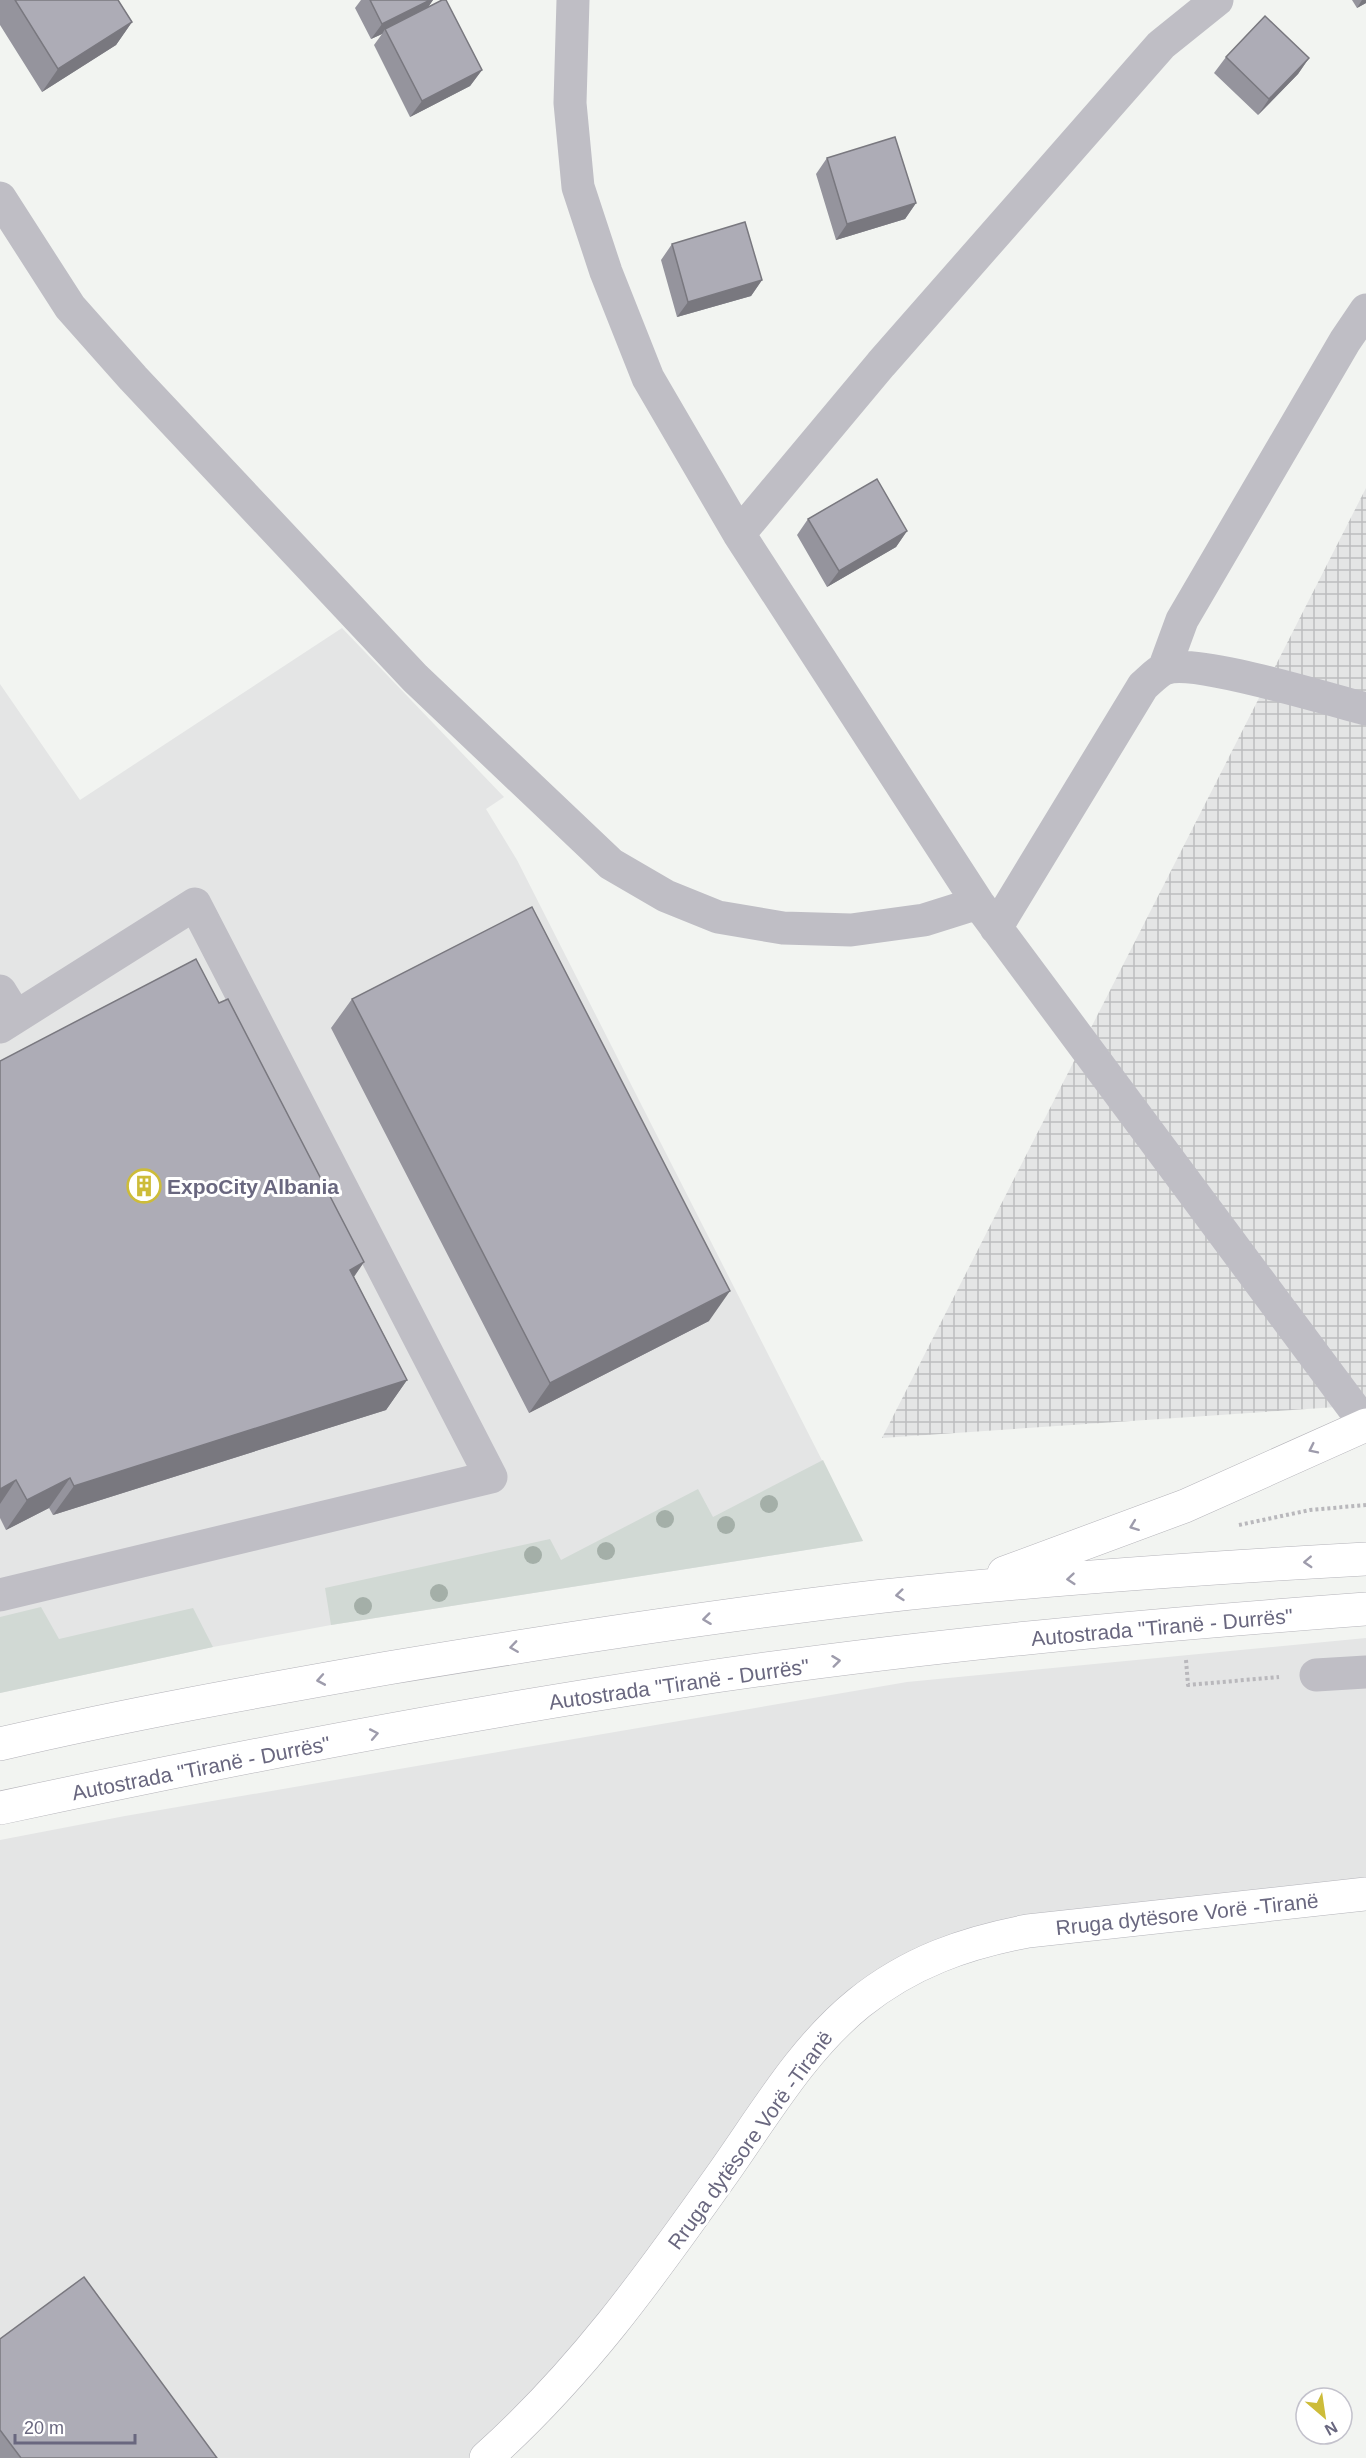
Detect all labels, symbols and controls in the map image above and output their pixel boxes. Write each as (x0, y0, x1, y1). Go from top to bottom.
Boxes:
building icon: ExpoCity Albania (126, 1168, 162, 1204)
place label: ExpoCity Albania (167, 1175, 339, 1198)
one-way arrow (1308, 1441, 1319, 1453)
one-way arrow (1129, 1519, 1140, 1531)
one-way arrow (1303, 1555, 1312, 1568)
one-way arrow (1067, 1572, 1076, 1585)
one-way arrow (895, 1588, 905, 1601)
street label: Autostrada "Tiranë - Durrës" (1030, 1604, 1294, 1650)
one-way arrow (702, 1613, 711, 1625)
one-way arrow (509, 1641, 518, 1653)
street label: Autostrada "Tiranë - Durrës" (547, 1654, 811, 1714)
one-way arrow (832, 1656, 841, 1668)
one-way arrow (317, 1673, 327, 1686)
one-way arrow (369, 1728, 379, 1741)
street label: Autostrada "Tiranë - Durrës" (70, 1732, 332, 1804)
street label: Rruga dytësore Vorë -Tiranë (1054, 1889, 1320, 1939)
street label: Rruga dytësore Vorë -Tiranë (663, 2026, 837, 2254)
north arrow (1294, 2386, 1354, 2446)
scale bar (15, 2407, 135, 2445)
text: 20 m (24, 2418, 64, 2438)
text: N (1322, 2418, 1340, 2439)

